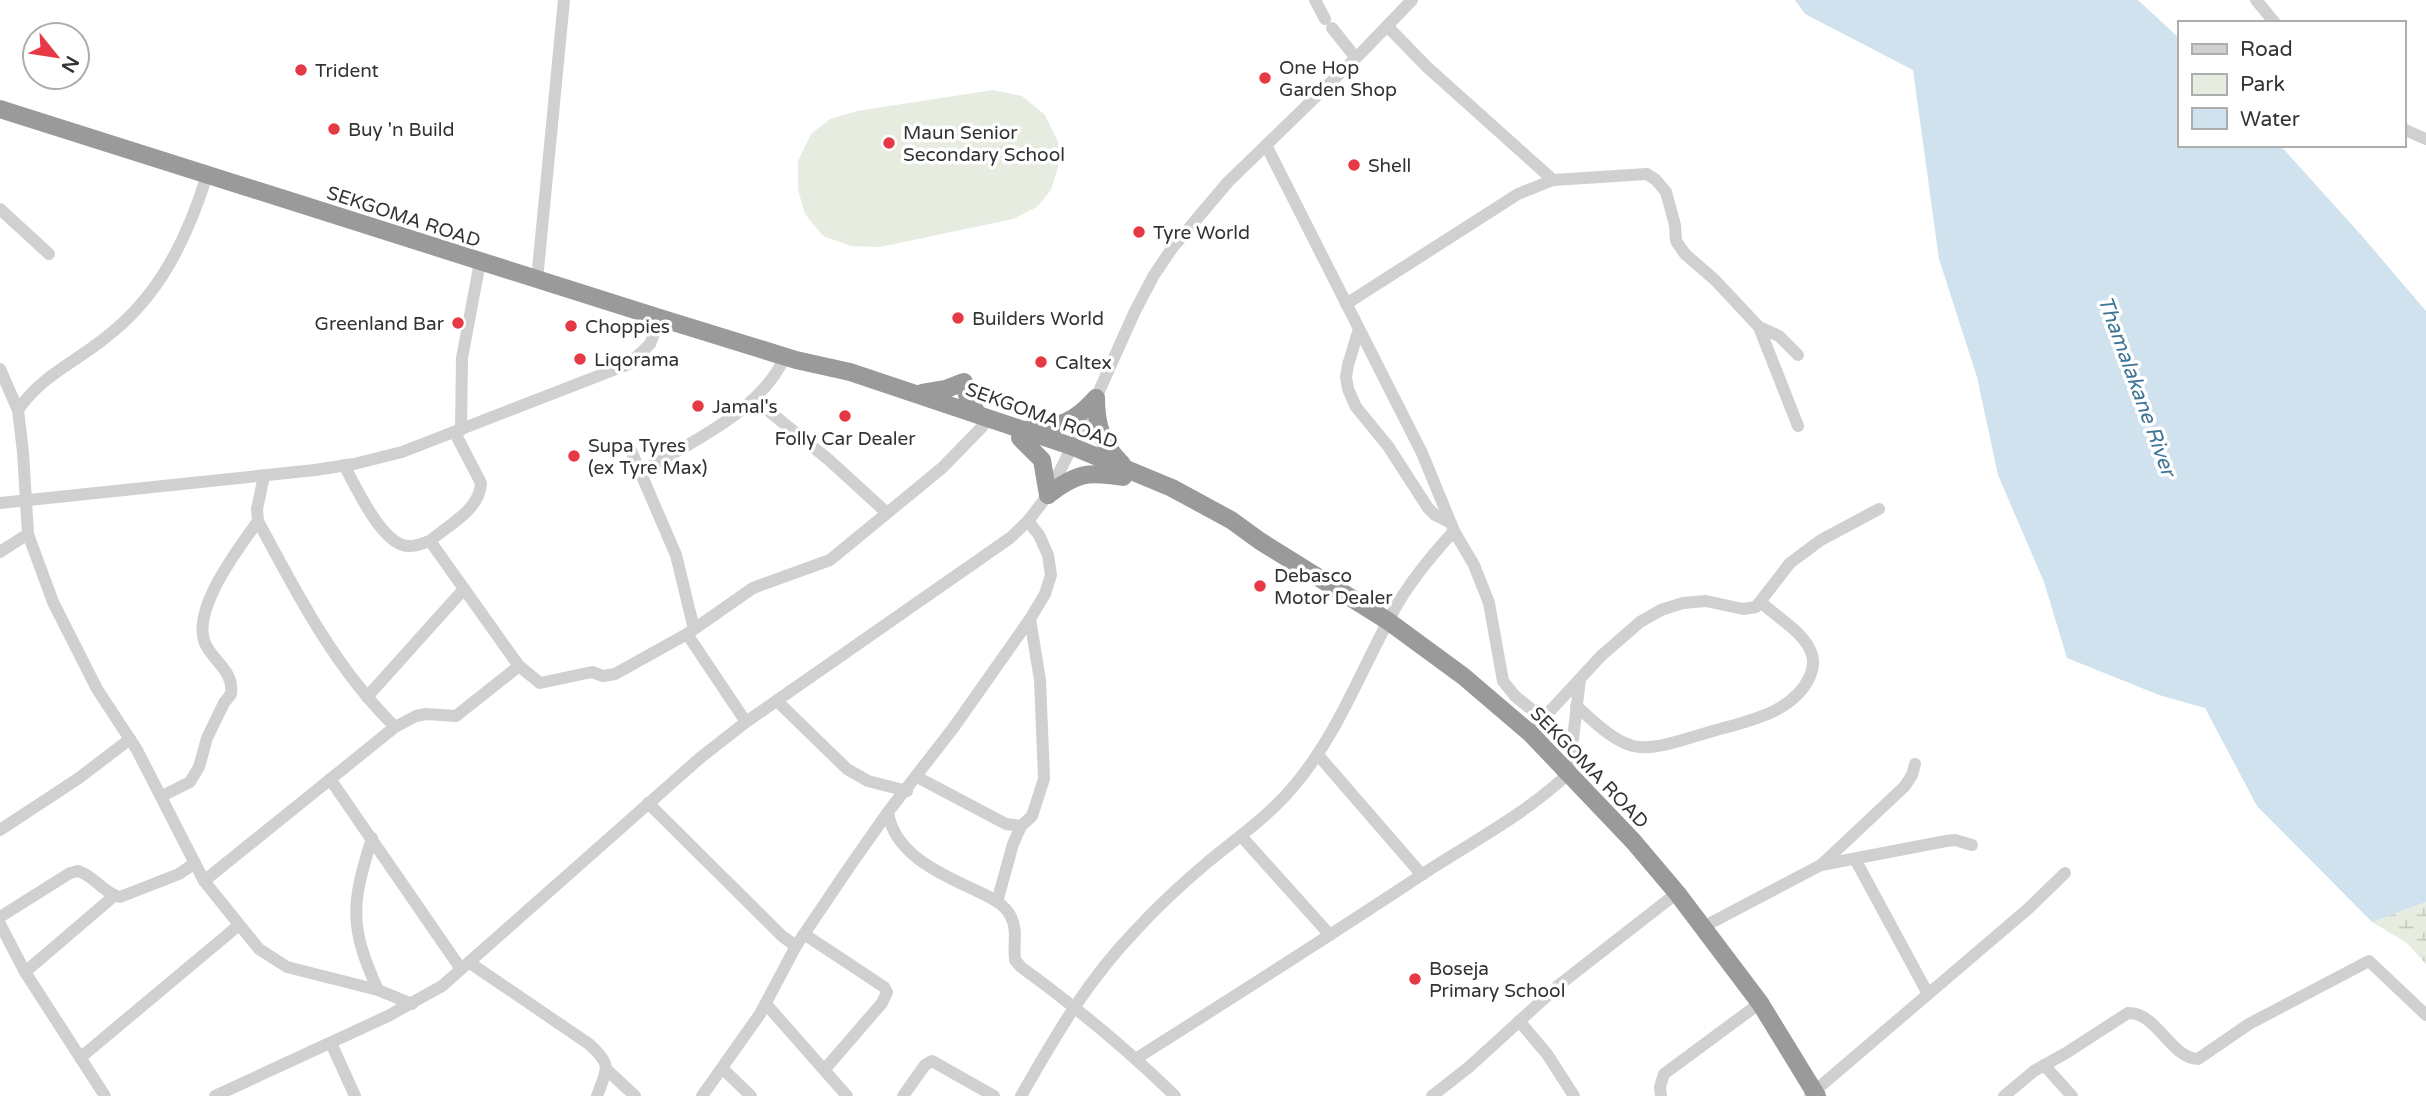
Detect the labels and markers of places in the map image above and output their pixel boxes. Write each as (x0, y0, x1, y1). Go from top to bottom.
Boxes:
place label: One Hop Garden Shop (1279, 57, 1397, 101)
place label: Trident (315, 60, 379, 82)
marker: Trident (293, 62, 309, 78)
marker: One Hop Garden Shop (1257, 70, 1273, 86)
place label: Buy 'n Build (348, 119, 455, 141)
marker: Buy 'n Build (326, 121, 342, 137)
place label: Maun Senior Secondary School (903, 122, 1065, 166)
marker: Maun Senior Secondary School (881, 135, 897, 151)
place label: Shell (1368, 155, 1411, 177)
marker: Shell (1346, 157, 1362, 173)
place label: Tyre World (1153, 222, 1250, 244)
marker: Tyre World (1131, 224, 1147, 240)
place label: Builders World (972, 308, 1104, 330)
marker: Builders World (950, 310, 966, 326)
place label: Greenland Bar (315, 313, 445, 335)
marker: Greenland Bar (450, 315, 466, 331)
place label: Choppies (585, 316, 670, 338)
marker: Choppies (563, 318, 579, 334)
place label: Liqorama (594, 349, 679, 371)
marker: Liqorama (572, 351, 588, 367)
place label: Caltex (1055, 352, 1112, 374)
marker: Caltex (1033, 354, 1049, 370)
place label: Jamal's (712, 396, 778, 418)
marker: Jamal's (690, 398, 706, 414)
marker: Folly Car Dealer (837, 408, 853, 424)
place label: Folly Car Dealer (774, 428, 916, 450)
place label: Supa Tyres (ex Tyre Max) (588, 435, 707, 479)
marker: Supa Tyres (ex Tyre Max) (566, 448, 582, 464)
place label: Debasco Motor Dealer (1274, 565, 1393, 609)
marker: Debasco Motor Dealer (1252, 578, 1268, 594)
place label: Boseja Primary School (1429, 958, 1565, 1002)
marker: Boseja Primary School (1407, 971, 1423, 987)

